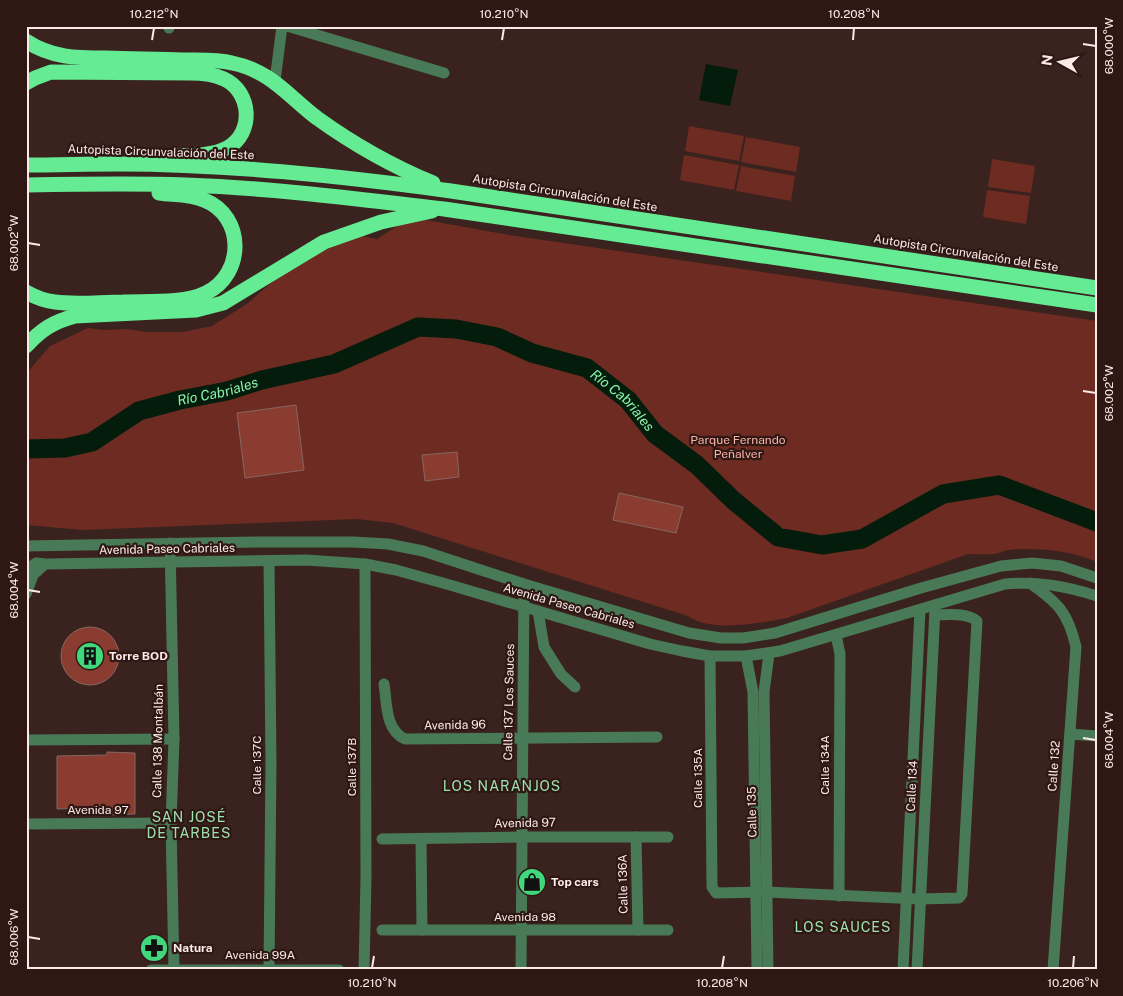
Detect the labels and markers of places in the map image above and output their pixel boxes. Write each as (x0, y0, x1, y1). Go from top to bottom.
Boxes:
building icon: Torre BOD (75, 641, 105, 671)
place label: Torre BOD (109, 649, 168, 663)
shop icon: Top cars (517, 867, 547, 897)
place label: Top cars (551, 875, 599, 889)
pharmacy icon: Natura (139, 933, 169, 963)
place label: Natura (173, 941, 213, 955)

